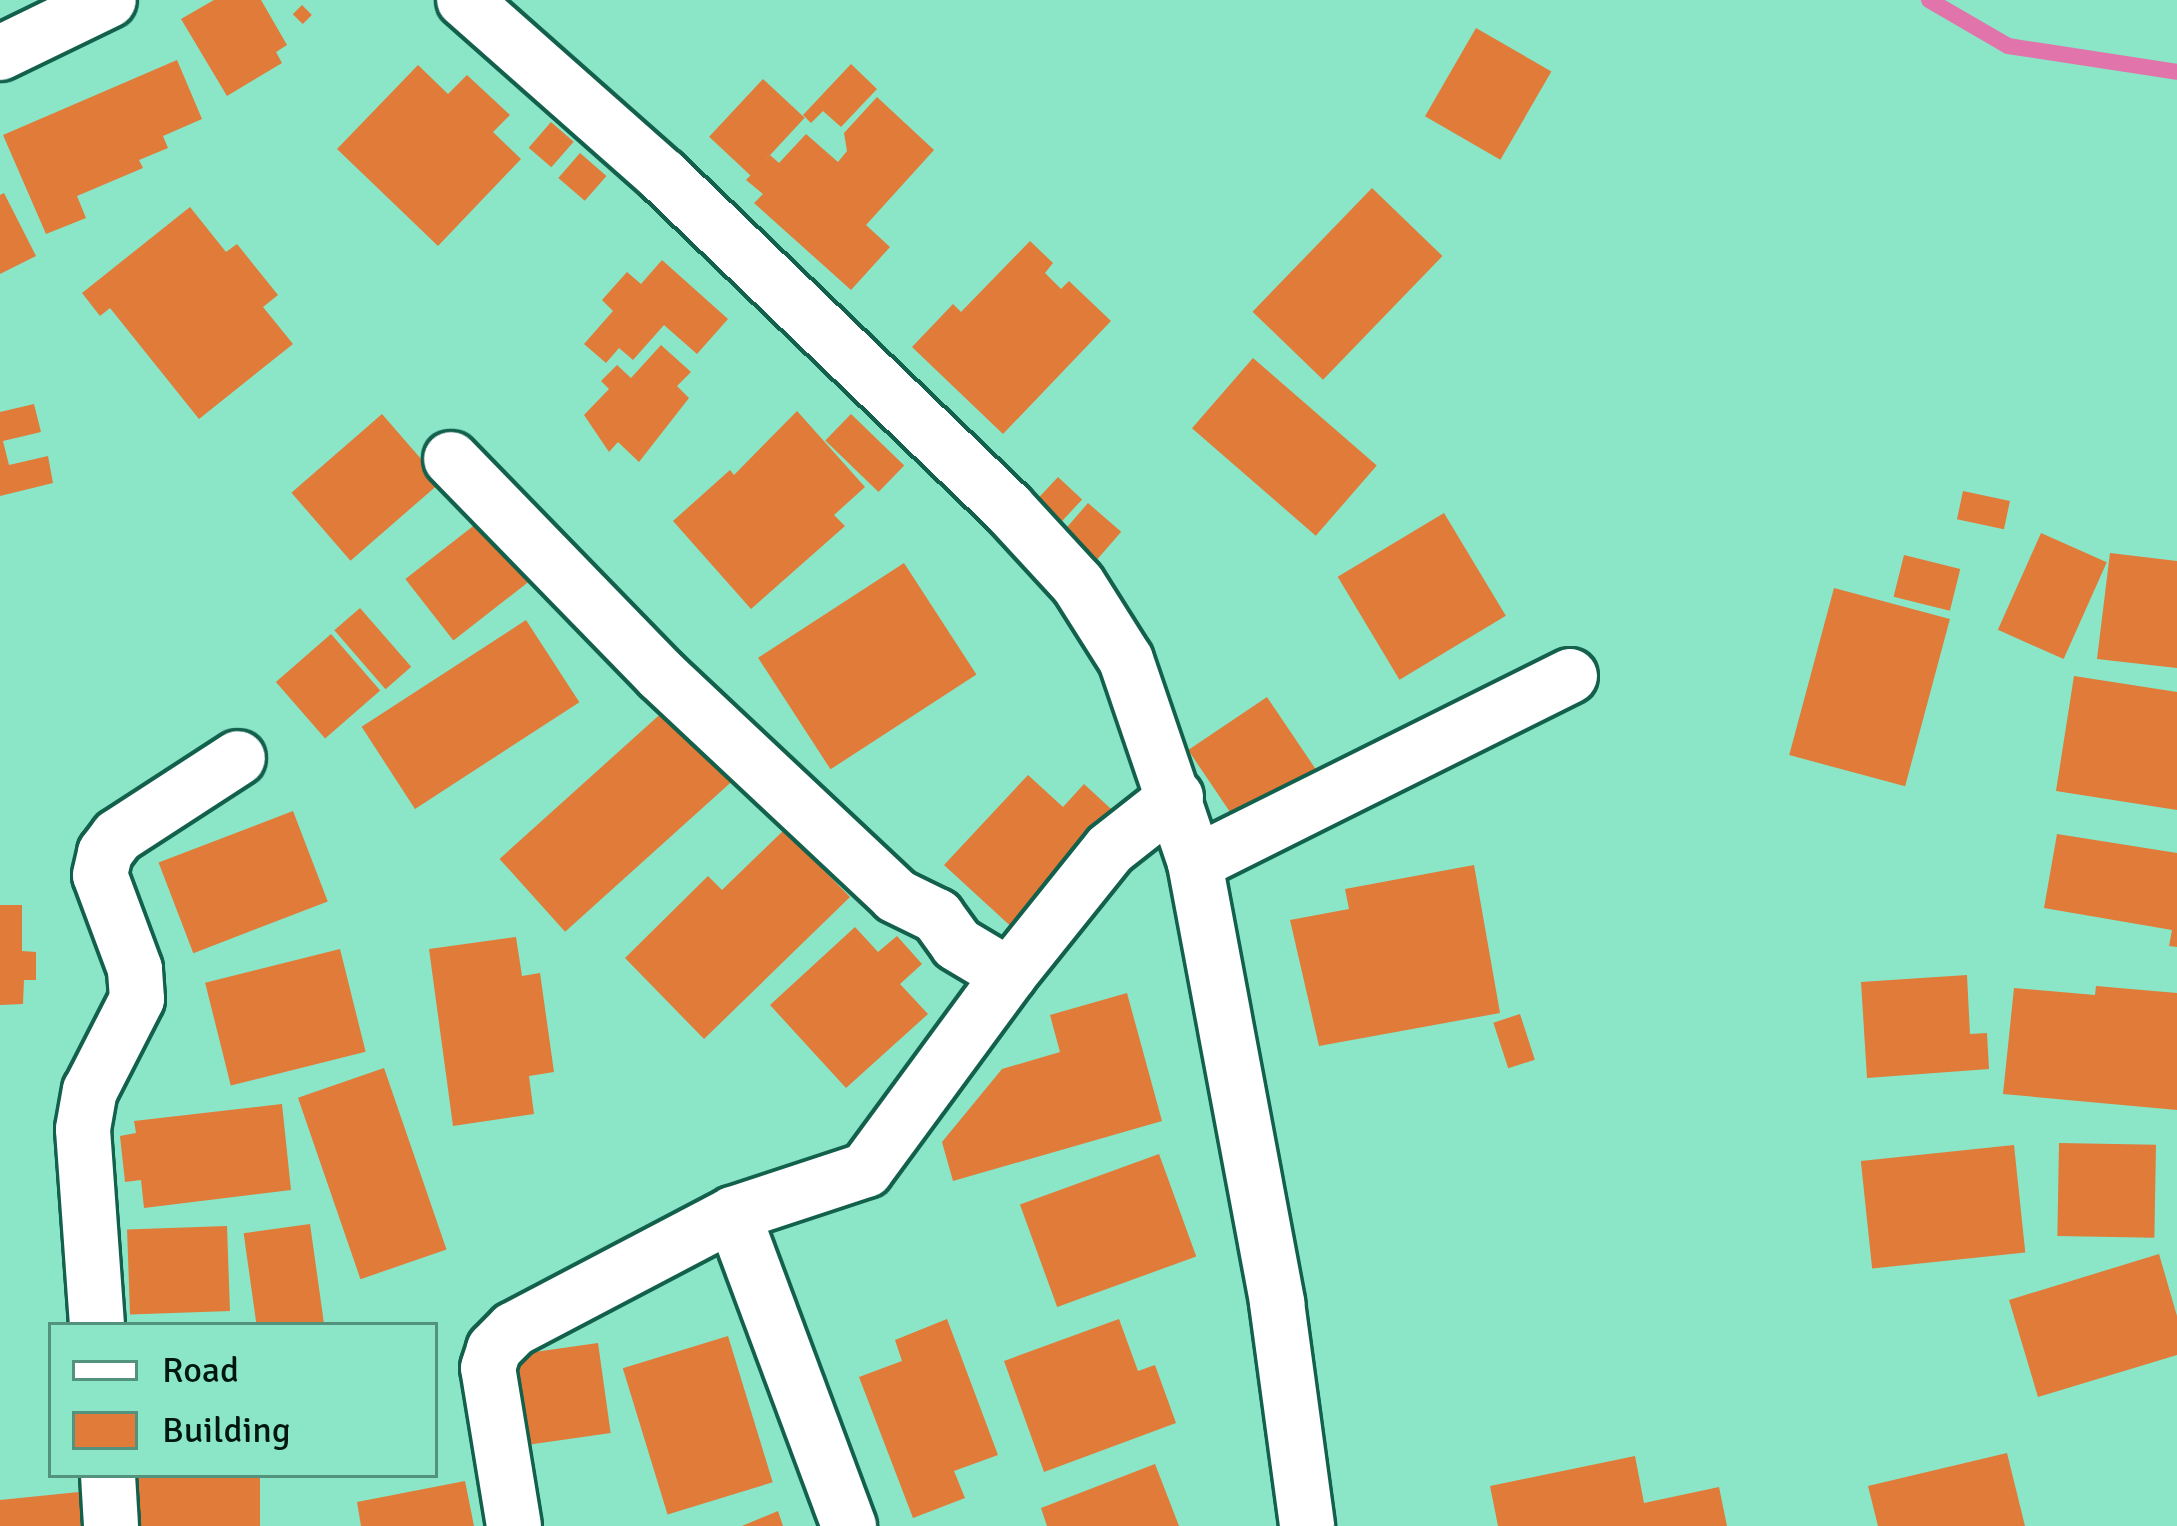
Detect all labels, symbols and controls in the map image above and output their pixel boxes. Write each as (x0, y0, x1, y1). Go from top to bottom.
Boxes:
legend (48, 1322, 438, 1478)
text: Road (162, 1348, 239, 1393)
text: Building (162, 1408, 291, 1453)

